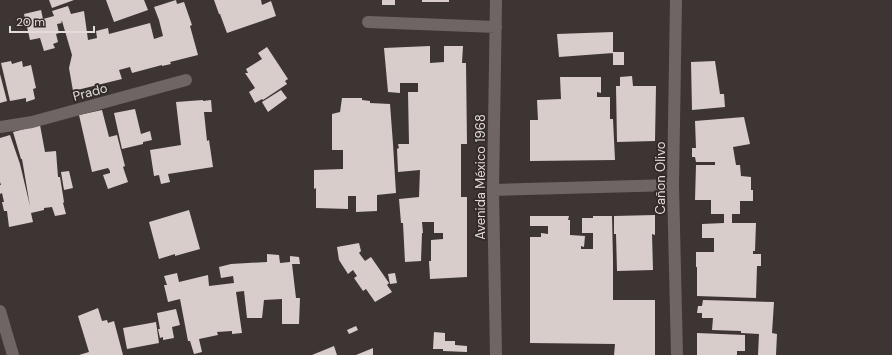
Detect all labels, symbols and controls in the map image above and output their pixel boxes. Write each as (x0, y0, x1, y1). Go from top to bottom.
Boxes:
scale bar (10, 8, 94, 34)
text: 20 m (16, 14, 45, 30)
street label: Prado (71, 79, 110, 105)
street label: Avenida México 1968 (472, 114, 489, 240)
street label: Cañon Olivo (652, 141, 669, 214)

